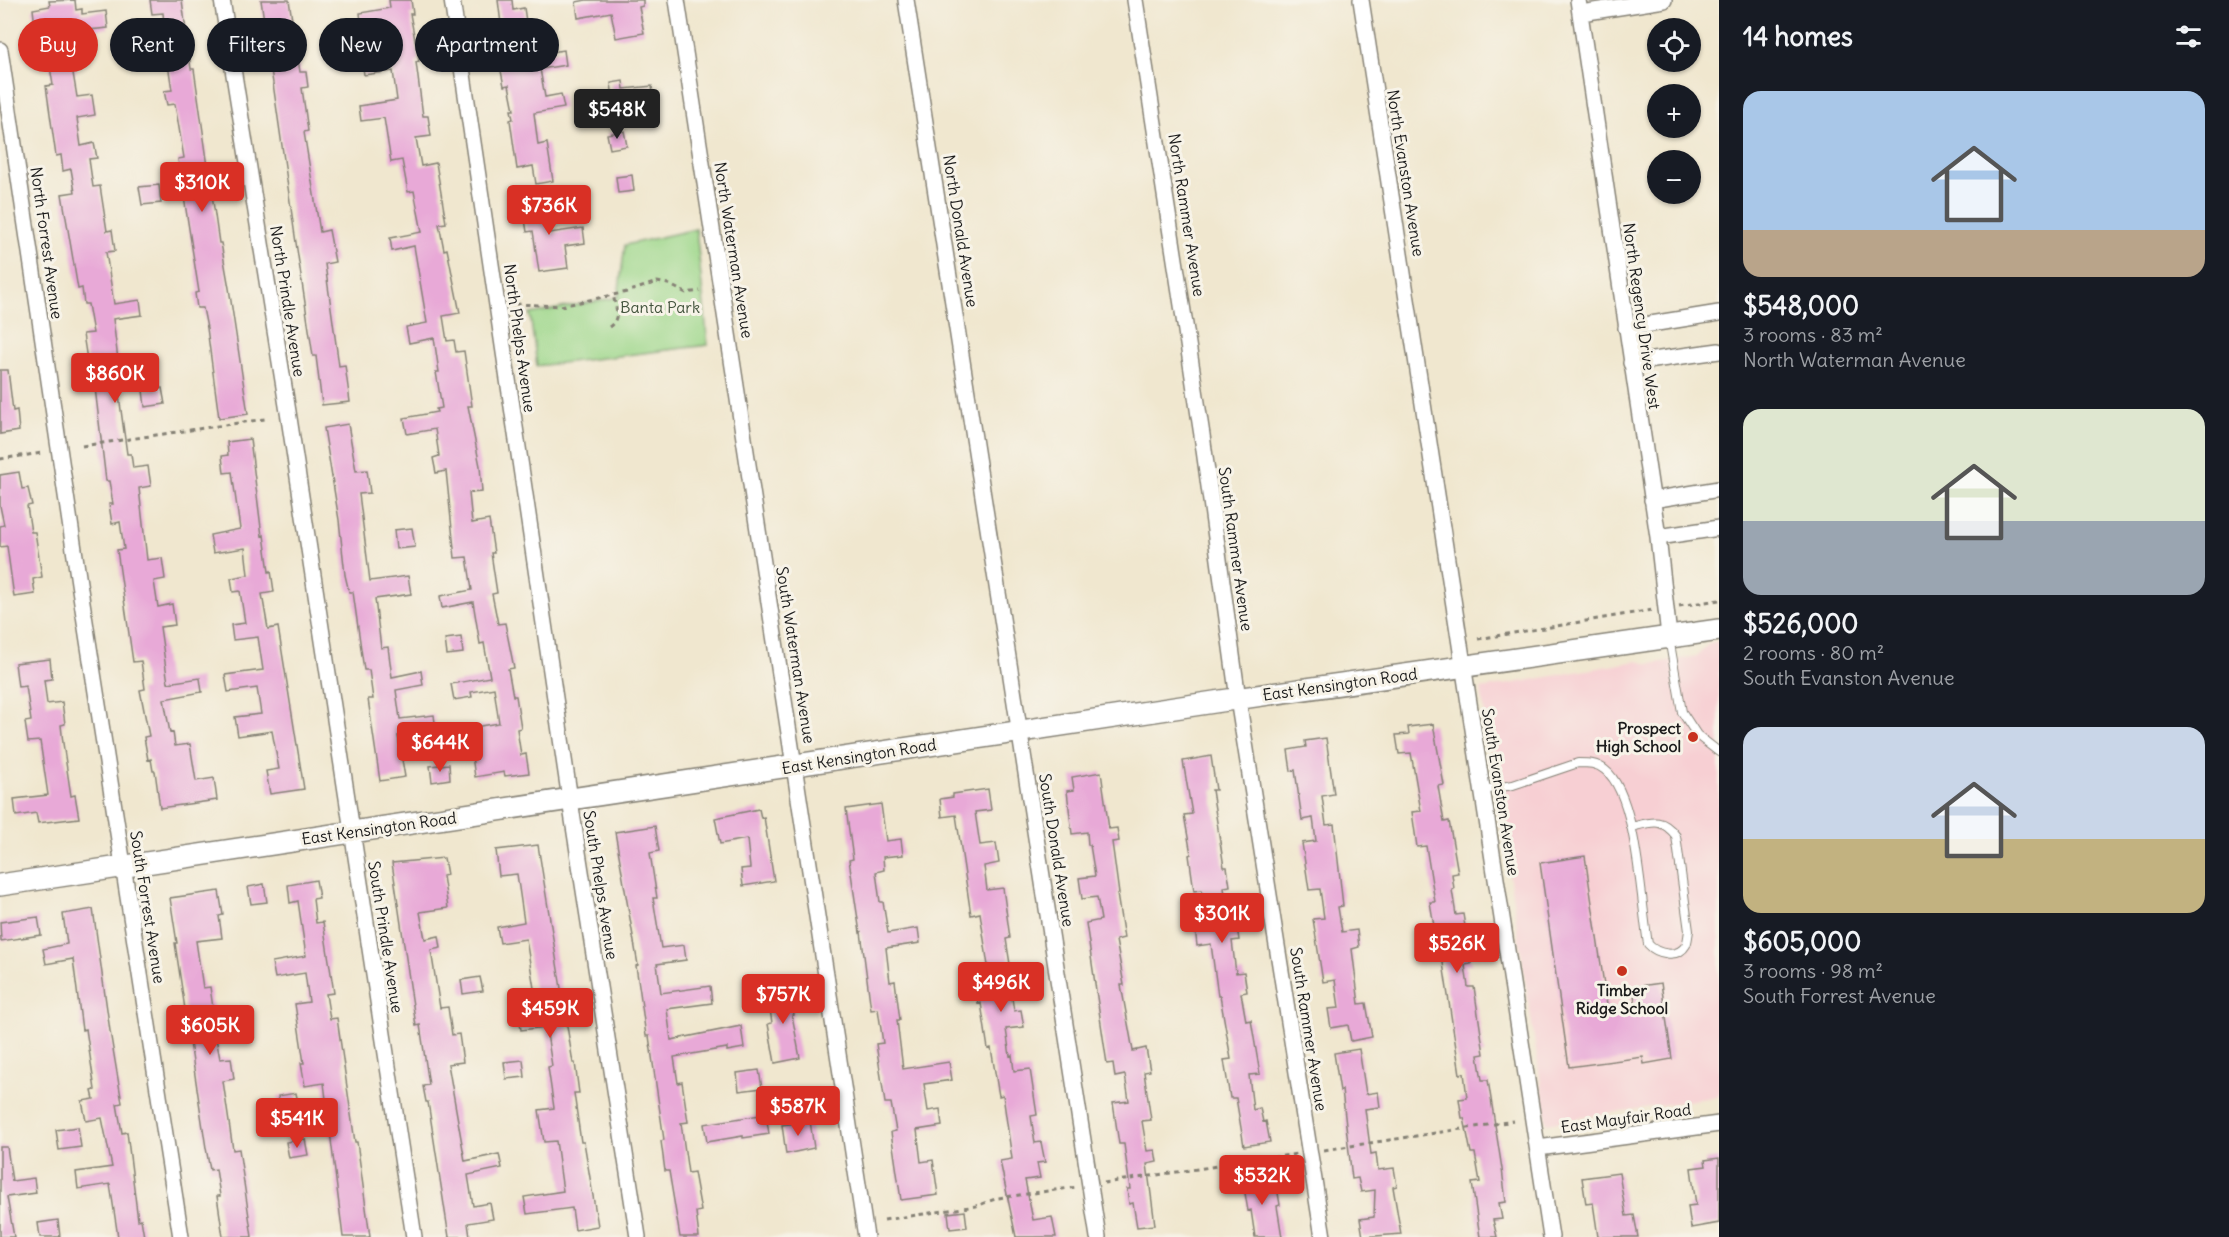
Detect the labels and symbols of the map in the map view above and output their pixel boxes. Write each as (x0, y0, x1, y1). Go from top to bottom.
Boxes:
street label: North Evanston Avenue (1383, 88, 1429, 258)
pin: $548K (575, 89, 659, 140)
street label: North Rammer Avenue (1164, 132, 1210, 298)
street label: North Donald Avenue (939, 153, 983, 309)
street label: North Waterman Avenue (710, 160, 758, 340)
pin: $310K (160, 162, 244, 213)
street label: North Forrest Avenue (26, 166, 68, 320)
pin: $736K (507, 185, 591, 236)
street label: North Regency Drive West (1619, 221, 1665, 411)
street label: North Prindle Avenue (266, 224, 310, 378)
street label: North Phelps Avenue (500, 262, 540, 414)
park label: Banta Park (620, 297, 700, 317)
pin: $860K (73, 353, 157, 404)
street label: South Rammer Avenue (1215, 466, 1257, 632)
street label: South Waterman Avenue (772, 565, 820, 745)
street label: East Kensington Road (1261, 663, 1419, 705)
street label: South Evanston Avenue (1478, 707, 1524, 877)
place label: Prospect High School (1596, 718, 1682, 757)
pin: $644K (398, 722, 482, 773)
marker: Prospect High School (1686, 730, 1700, 744)
street label: East Kensington Road (780, 734, 938, 778)
street label: South Donald Avenue (1035, 772, 1079, 928)
street label: East Kensington Road (300, 807, 458, 849)
street label: South Phelps Avenue (579, 809, 623, 961)
street label: South Forrest Avenue (126, 829, 170, 985)
street label: South Prindle Avenue (364, 860, 408, 1014)
pin: $301K (1180, 893, 1264, 944)
pin: $526K (1415, 923, 1499, 974)
street label: South Rammer Avenue (1286, 946, 1332, 1112)
pin: $496K (959, 962, 1043, 1013)
marker: Timber Ridge School (1615, 964, 1629, 978)
pin: $757K (741, 974, 825, 1025)
place label: Timber Ridge School (1576, 980, 1668, 1019)
pin: $459K (508, 988, 592, 1039)
pin: $605K (168, 1005, 252, 1056)
pin: $587K (756, 1086, 840, 1137)
pin: $541K (255, 1098, 339, 1149)
street label: East Mayfair Road (1560, 1099, 1692, 1137)
pin: $532K (1220, 1155, 1304, 1206)

